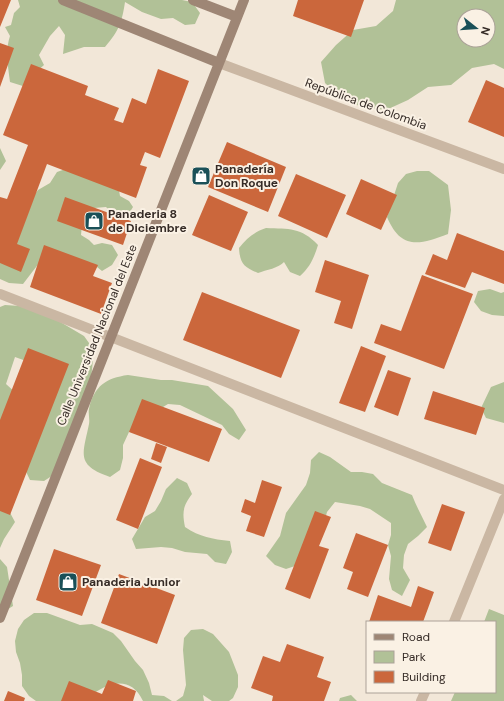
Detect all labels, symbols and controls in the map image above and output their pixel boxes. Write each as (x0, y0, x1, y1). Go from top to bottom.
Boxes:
north arrow (456, 8, 496, 48)
text: N (478, 25, 493, 37)
street label: República de Colombia (303, 75, 429, 133)
place label: Panadería Don Roque (215, 161, 278, 191)
shop icon: Panadería Don Roque (190, 165, 212, 187)
place label: Panaderia 8 de Diciembre (108, 206, 187, 236)
shop icon: Panaderia 8 de Diciembre (83, 210, 105, 232)
street label: Calle Universidad Nacional del Este (53, 242, 141, 428)
shop icon: Panaderia Junior (57, 571, 79, 593)
place label: Panaderia Junior (82, 574, 180, 590)
legend (366, 621, 496, 693)
text: Road (402, 629, 430, 645)
text: Park (402, 649, 426, 665)
text: Building (402, 669, 446, 685)

